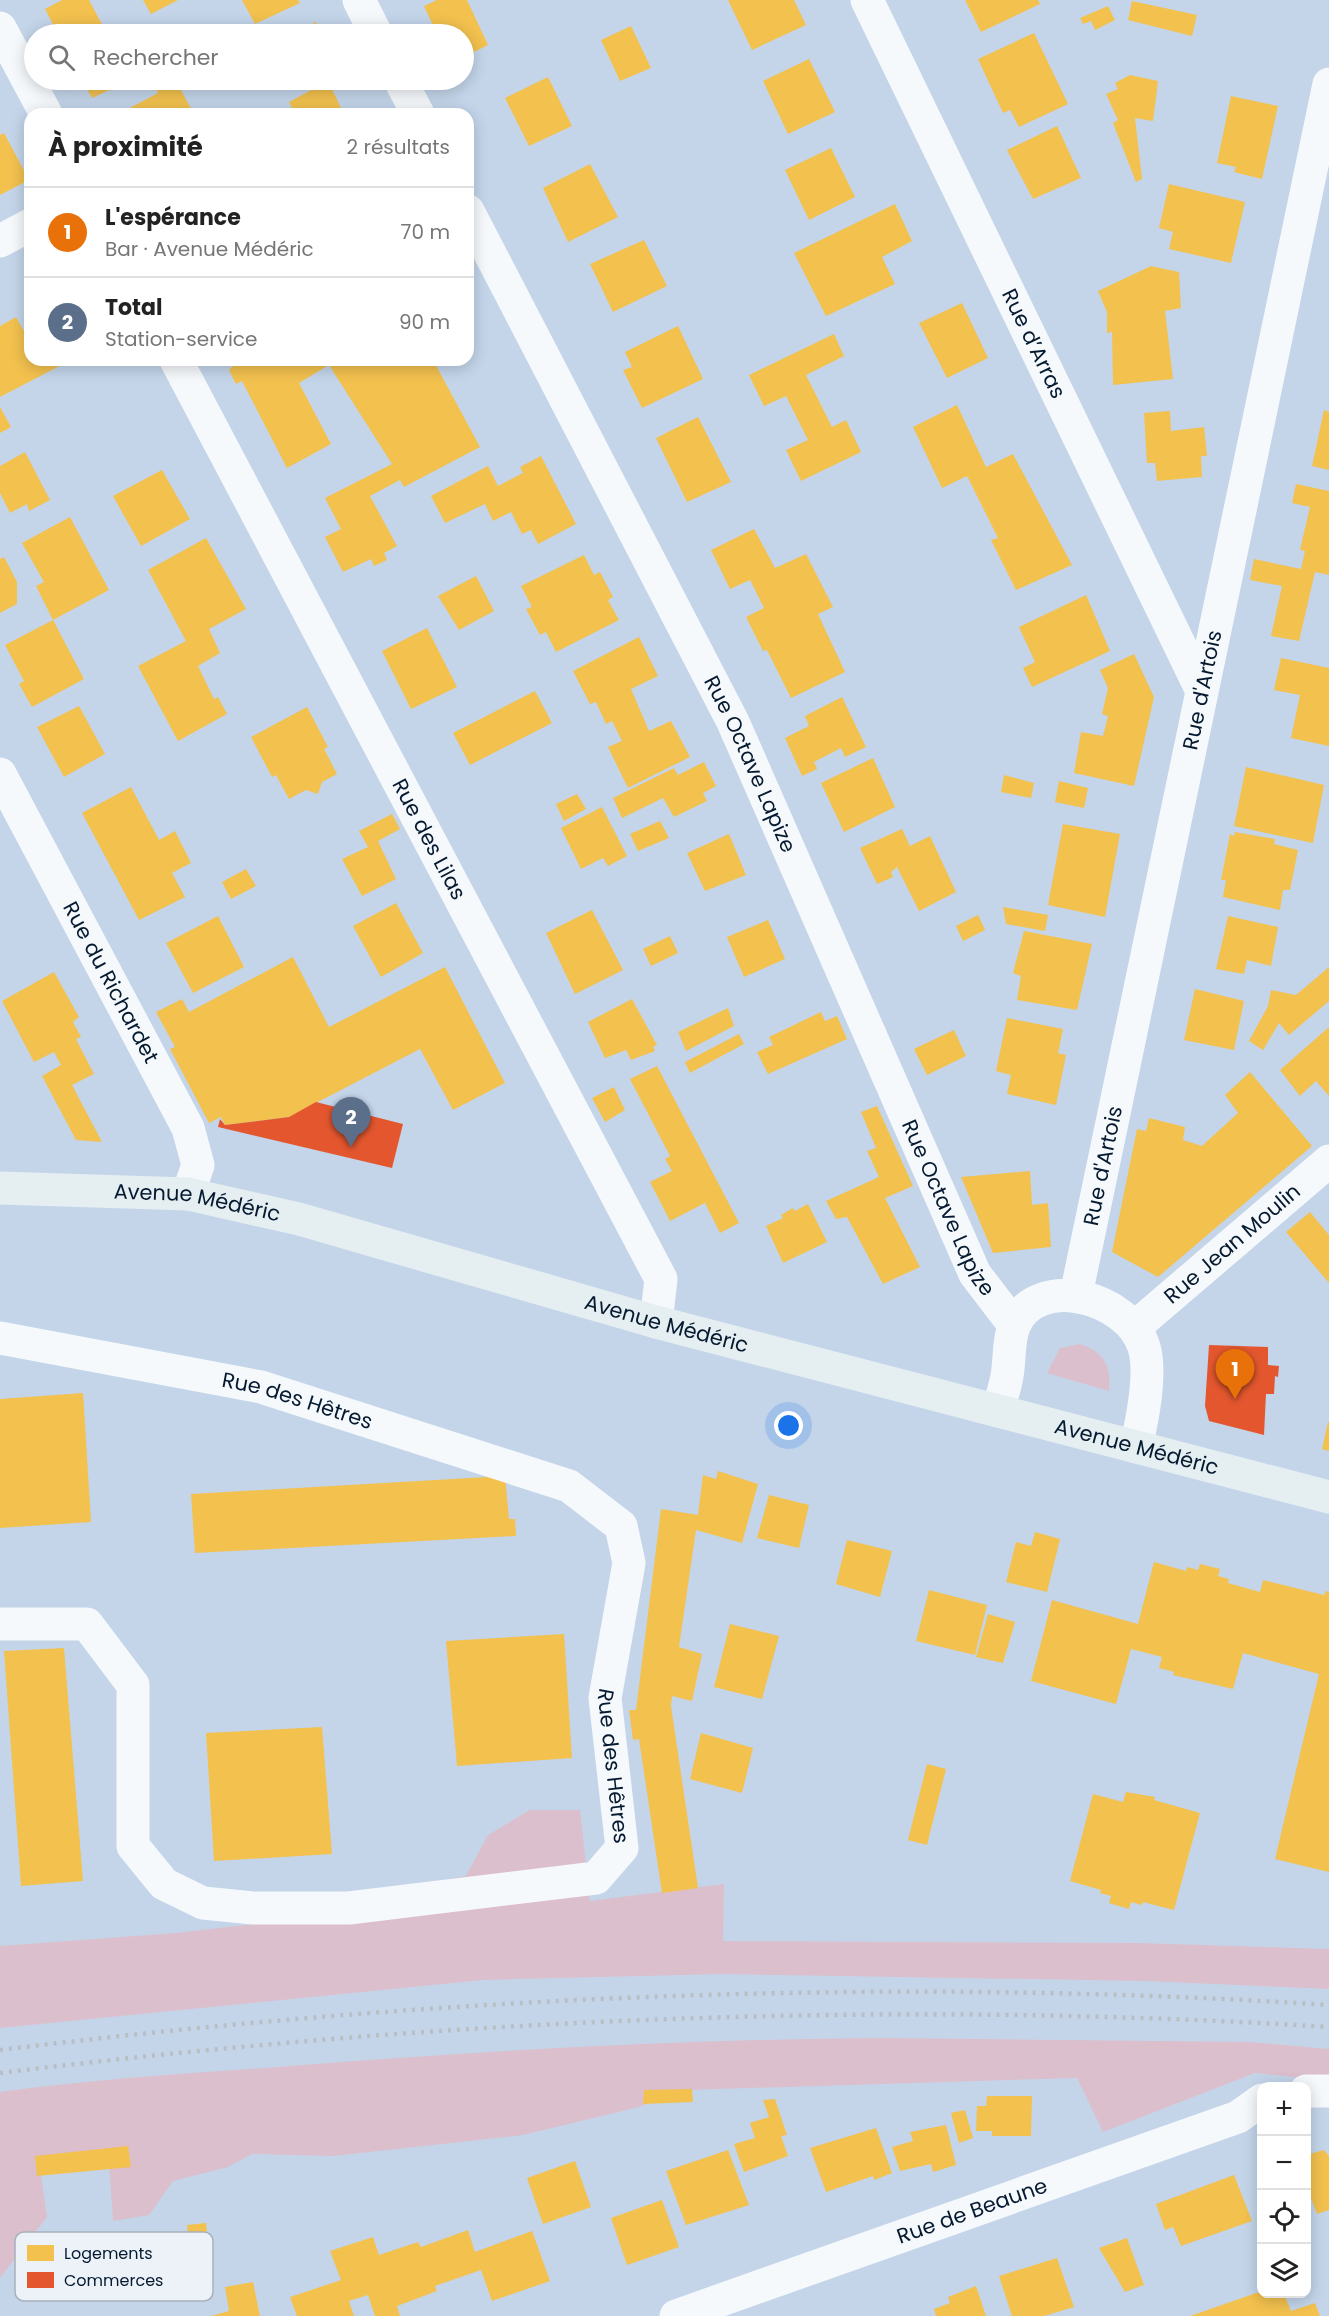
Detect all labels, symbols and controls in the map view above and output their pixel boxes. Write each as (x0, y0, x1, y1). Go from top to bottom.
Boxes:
search box (24, 24, 474, 90)
icon: search (45, 41, 78, 74)
text: Rechercher (93, 42, 219, 73)
text: À proximité (48, 129, 203, 165)
text: 2 résultats (347, 133, 450, 161)
text: L'espérance (105, 202, 241, 233)
text: 1 (64, 218, 71, 246)
text: 70 m (401, 218, 450, 246)
text: Bar · Avenue Médéric (105, 235, 314, 263)
street label: Rue d’Arras (995, 284, 1073, 403)
text: Total (105, 292, 162, 323)
text: 2 (62, 308, 73, 336)
text: 90 m (399, 308, 450, 336)
text: Station-service (105, 325, 257, 353)
street label: Rue d'Artois (1175, 627, 1229, 752)
street label: Rue Octave Lapize (697, 670, 803, 857)
street label: Rue des Lilas (385, 773, 473, 905)
street label: Rue du Richardet (56, 896, 166, 1068)
pin: 2 (332, 1098, 370, 1147)
street label: Rue d'Artois (1076, 1103, 1129, 1228)
street label: Rue Octave Lapize (895, 1115, 1002, 1302)
street label: Avenue Médéric (113, 1177, 283, 1228)
street label: Rue Jean Moulin (1157, 1177, 1306, 1310)
street label: Avenue Médéric (581, 1287, 752, 1359)
pin: 1 (1216, 1350, 1254, 1399)
street label: Rue des Hêtres (220, 1365, 376, 1436)
your location (774, 1411, 803, 1440)
street label: Avenue Médéric (1051, 1411, 1222, 1482)
street label: Rue des Hêtres (591, 1686, 636, 1845)
map controls (1257, 2082, 1311, 2298)
button: + (1257, 2082, 1311, 2136)
button: − (1257, 2136, 1311, 2190)
street label: Rue de Beaune (893, 2171, 1051, 2251)
button: locate (1257, 2190, 1311, 2244)
legend (15, 2232, 213, 2301)
text: Logements (64, 2242, 153, 2265)
button: layers (1257, 2244, 1311, 2298)
text: Commerces (64, 2269, 163, 2292)

